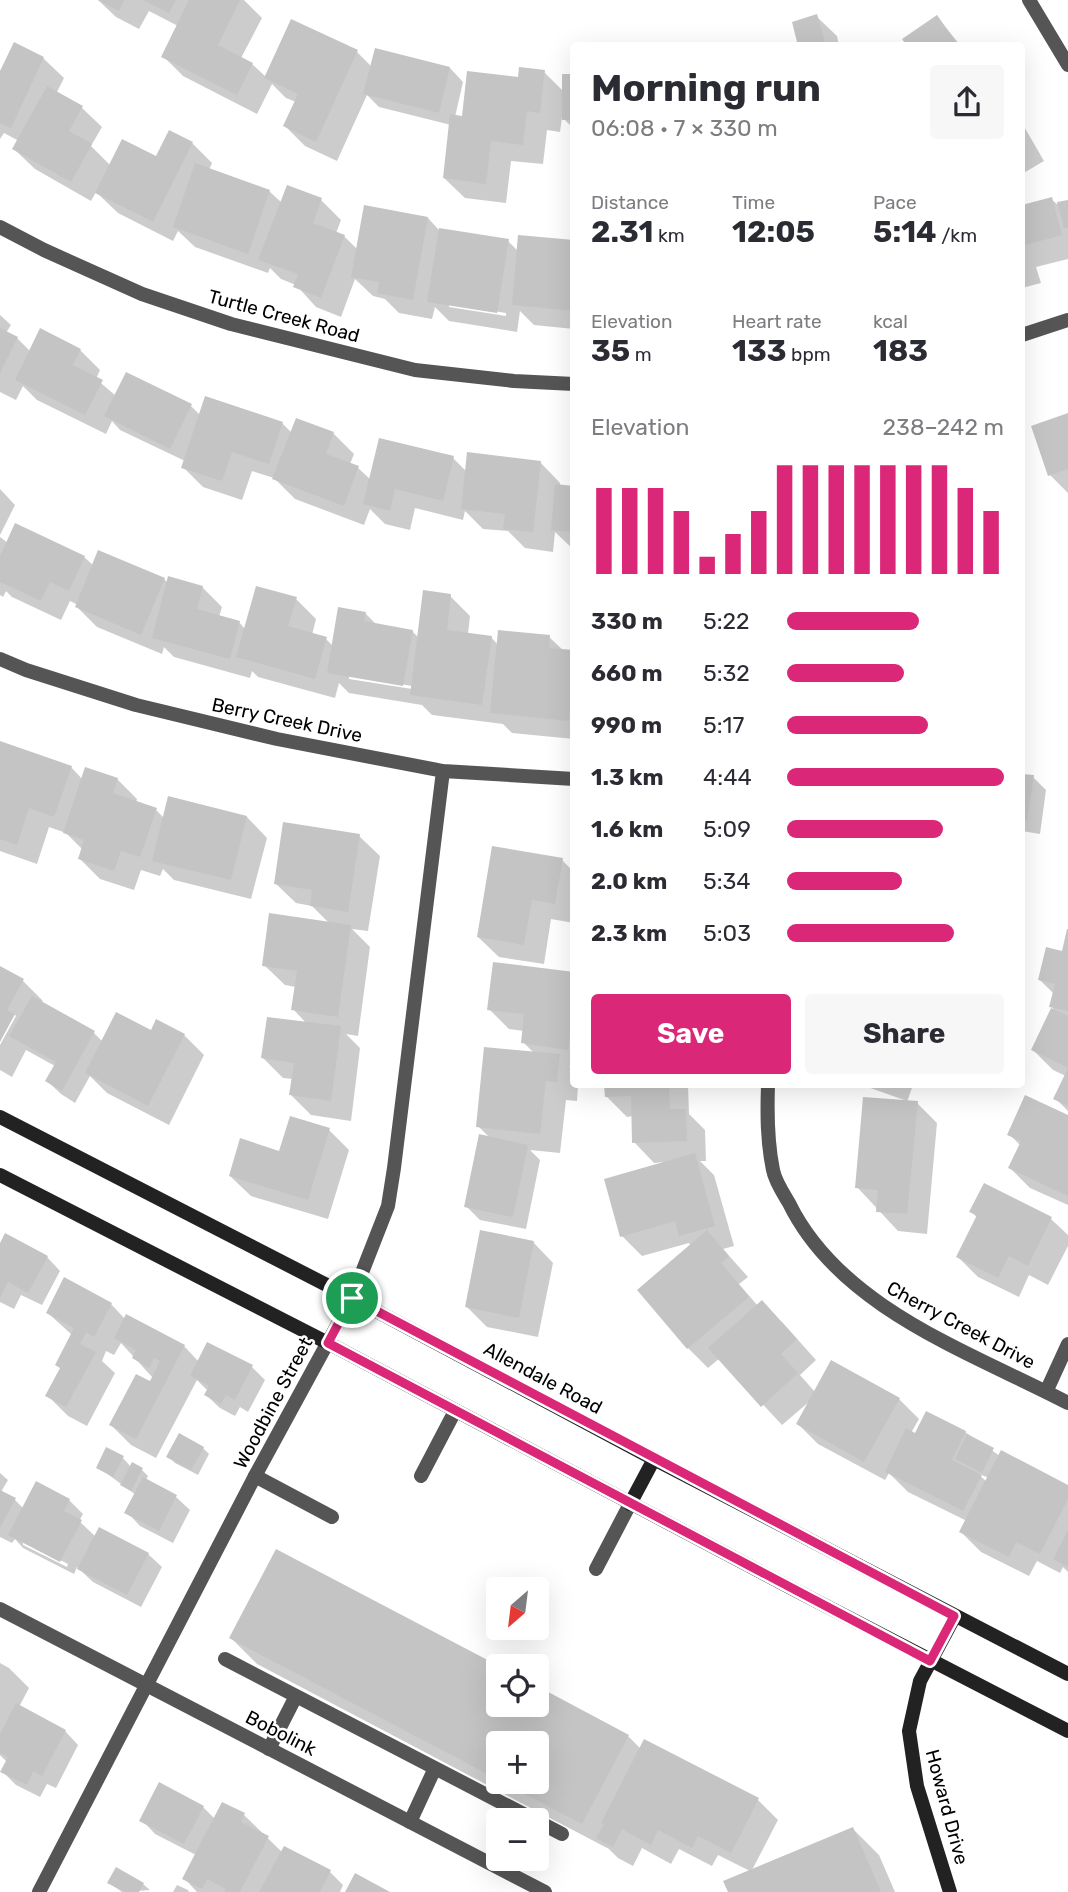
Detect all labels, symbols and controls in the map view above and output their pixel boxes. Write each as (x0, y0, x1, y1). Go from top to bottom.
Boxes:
text: Morning run (591, 65, 821, 111)
button: share (930, 65, 1004, 139)
text: 06:08 · 7 × 330 m (591, 114, 778, 142)
text: Distance (591, 191, 669, 214)
text: Time (732, 191, 775, 214)
text: Pace (873, 191, 917, 214)
text: 2.31 (591, 214, 653, 250)
text: 12:05 (732, 214, 815, 250)
text: 5:14 (873, 214, 937, 250)
text: km (653, 224, 685, 247)
text: /km (937, 224, 977, 247)
street label: Turtle Creek Road (206, 285, 362, 347)
text: Elevation (591, 310, 672, 333)
text: Heart rate (732, 310, 822, 333)
text: kcal (873, 310, 908, 333)
text: 35 (591, 333, 630, 369)
text: 133 (732, 333, 786, 369)
text: 183 (873, 333, 928, 369)
text: m (630, 343, 652, 366)
text: bpm (786, 343, 831, 366)
text: Elevation (591, 413, 690, 441)
text: 238–242 m (883, 413, 1004, 441)
text: 330 m (591, 607, 663, 635)
text: 5:22 (703, 607, 750, 635)
text: 660 m (591, 659, 663, 687)
text: 5:32 (703, 659, 750, 687)
street label: Berry Creek Drive (210, 693, 364, 747)
text: 990 m (591, 711, 662, 739)
text: 5:17 (703, 711, 744, 739)
text: 1.3 km (591, 763, 664, 791)
text: 4:44 (703, 763, 752, 791)
text: 1.6 km (591, 815, 663, 843)
text: 5:09 (703, 815, 751, 843)
text: 2.0 km (591, 867, 667, 895)
text: 5:34 (703, 867, 751, 895)
text: 2.3 km (591, 919, 667, 947)
text: 5:03 (703, 919, 751, 947)
button: Save (591, 994, 791, 1074)
button: Share (805, 994, 1004, 1074)
pin (322, 1268, 382, 1328)
street label: Cherry Creek Drive (883, 1276, 1039, 1374)
icon: arrive (333, 1279, 371, 1317)
street label: Woodbine Street (229, 1333, 318, 1473)
street label: Allendale Road (480, 1337, 606, 1419)
north arrow (486, 1577, 550, 1640)
map controls (486, 1577, 549, 1871)
button: locate (486, 1654, 549, 1717)
street label: Bobolink (242, 1705, 320, 1761)
button: + (486, 1731, 549, 1794)
street label: Howard Drive (921, 1747, 973, 1867)
button: − (486, 1808, 549, 1871)

